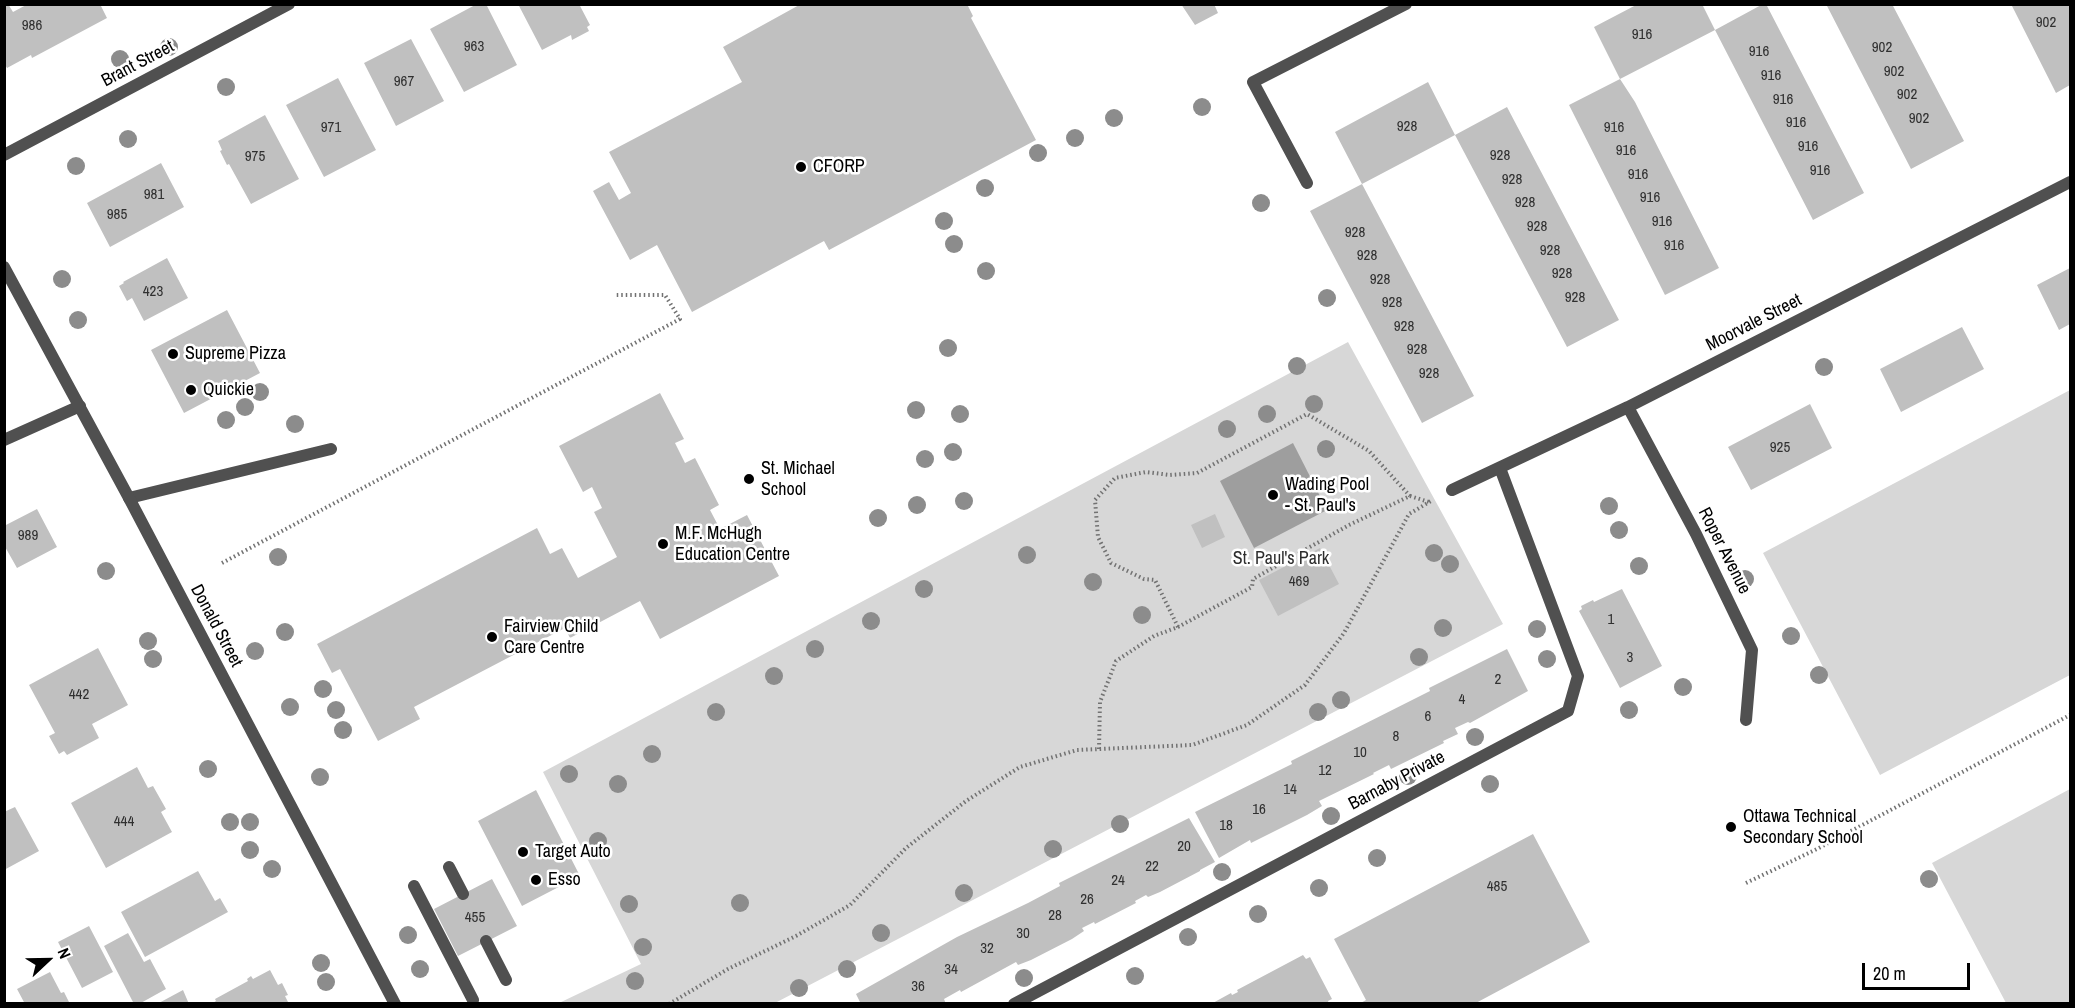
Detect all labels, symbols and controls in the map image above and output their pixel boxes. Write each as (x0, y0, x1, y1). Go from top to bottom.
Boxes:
house number: 902 (2036, 14, 2056, 32)
house number: 986 (22, 17, 42, 35)
house number: 916 (1632, 26, 1652, 44)
street label: Brant Street (98, 36, 178, 92)
house number: 963 (464, 38, 484, 56)
house number: 902 (1872, 39, 1892, 57)
house number: 916 (1749, 43, 1769, 61)
house number: 902 (1884, 63, 1904, 81)
house number: 916 (1761, 67, 1781, 85)
house number: 967 (394, 73, 414, 91)
house number: 902 (1897, 86, 1917, 104)
house number: 916 (1773, 91, 1793, 109)
house number: 902 (1909, 110, 1929, 128)
house number: 916 (1786, 114, 1806, 132)
house number: 928 (1397, 118, 1417, 136)
house number: 971 (321, 119, 341, 137)
house number: 916 (1604, 119, 1624, 137)
house number: 916 (1798, 138, 1818, 156)
house number: 916 (1616, 142, 1636, 160)
house number: 928 (1490, 147, 1510, 165)
house number: 975 (245, 148, 265, 166)
place label: CFORP (813, 156, 865, 178)
marker: CFORP (794, 160, 808, 174)
house number: 916 (1810, 162, 1830, 180)
house number: 916 (1628, 166, 1648, 184)
house number: 928 (1502, 171, 1522, 189)
house number: 981 (144, 186, 164, 204)
house number: 916 (1640, 189, 1660, 207)
house number: 928 (1515, 194, 1535, 212)
house number: 985 (107, 206, 127, 224)
house number: 916 (1652, 213, 1672, 231)
house number: 928 (1527, 218, 1547, 236)
house number: 928 (1345, 224, 1365, 242)
house number: 916 (1664, 237, 1684, 255)
house number: 928 (1540, 242, 1560, 260)
house number: 928 (1357, 247, 1377, 265)
house number: 928 (1552, 265, 1572, 283)
house number: 928 (1370, 271, 1390, 289)
house number: 423 (143, 283, 163, 301)
house number: 928 (1565, 289, 1585, 307)
street label: Moorvale Street (1703, 290, 1805, 356)
house number: 928 (1382, 294, 1402, 312)
house number: 928 (1394, 318, 1414, 336)
house number: 928 (1407, 341, 1427, 359)
place label: Supreme Pizza (185, 343, 286, 365)
marker: Supreme Pizza (166, 347, 180, 361)
house number: 928 (1419, 365, 1439, 383)
place label: Quickie (203, 379, 254, 401)
marker: Quickie (184, 383, 198, 397)
house number: 925 (1770, 439, 1790, 457)
place label: St. Michael School (761, 458, 835, 500)
marker: St. Michael School (742, 472, 756, 486)
place label: Wading Pool - St. Paul's (1285, 474, 1369, 516)
marker: Wading Pool - St. Paul's (1266, 488, 1280, 502)
street label: Roper Avenue (1693, 504, 1755, 598)
place label: M.F. McHugh Education Centre (675, 523, 790, 566)
house number: 989 (18, 527, 38, 545)
marker: M.F. McHugh Education Centre (656, 537, 670, 551)
park label: St. Paul's Park (1233, 548, 1329, 570)
house number: 469 (1289, 573, 1309, 591)
street label: Donald Street (185, 581, 247, 671)
house number: 1 (1608, 611, 1614, 629)
place label: Fairview Child Care Centre (504, 616, 598, 658)
marker: Fairview Child Care Centre (485, 630, 499, 644)
house number: 3 (1627, 649, 1633, 667)
house number: 2 (1495, 671, 1501, 689)
house number: 442 (69, 686, 89, 704)
house number: 4 (1459, 691, 1465, 709)
house number: 6 (1425, 708, 1431, 726)
house number: 8 (1393, 728, 1399, 746)
house number: 10 (1353, 744, 1367, 762)
street label: Barnaby Private (1345, 747, 1449, 815)
house number: 12 (1318, 762, 1332, 780)
house number: 14 (1283, 781, 1297, 799)
house number: 16 (1252, 801, 1266, 819)
place label: Ottawa Technical Secondary School (1743, 806, 1863, 848)
house number: 444 (114, 813, 134, 831)
house number: 18 (1219, 817, 1233, 835)
marker: Ottawa Technical Secondary School (1724, 820, 1738, 834)
house number: 20 (1177, 838, 1191, 856)
place label: Target Auto (535, 841, 611, 863)
marker: Target Auto (516, 845, 530, 859)
house number: 22 (1145, 858, 1159, 876)
place label: Esso (548, 869, 581, 891)
house number: 24 (1111, 872, 1125, 890)
marker: Esso (529, 873, 543, 887)
house number: 485 (1487, 878, 1507, 896)
house number: 26 (1080, 891, 1094, 909)
house number: 28 (1048, 907, 1062, 925)
house number: 455 (465, 909, 485, 927)
house number: 30 (1016, 925, 1030, 943)
north arrow (18, 930, 78, 990)
house number: 32 (980, 940, 994, 958)
text: N (53, 945, 77, 962)
scale bar (1865, 951, 1973, 989)
house number: 34 (944, 961, 958, 979)
text: 20 m (1873, 961, 1906, 986)
house number: 36 (911, 978, 925, 996)

